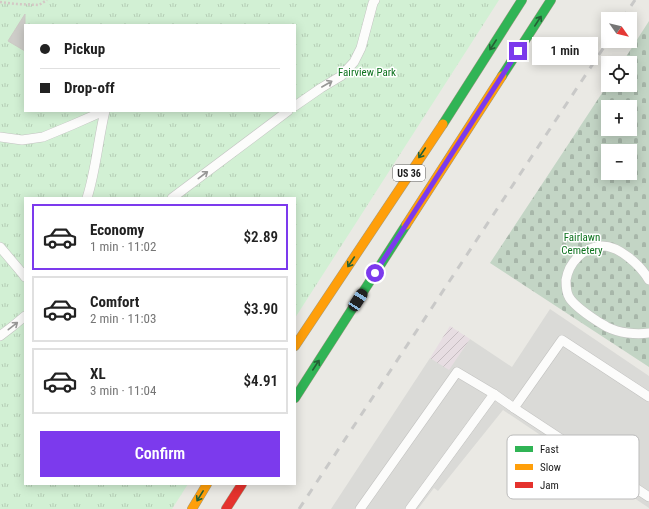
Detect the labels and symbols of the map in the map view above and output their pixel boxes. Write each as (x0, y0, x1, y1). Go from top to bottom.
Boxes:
north arrow (601, 12, 637, 48)
one-way arrow (534, 16, 542, 27)
callout: 1 min (532, 37, 598, 65)
one-way arrow (489, 39, 497, 51)
route end (509, 42, 527, 60)
park label: Fairview Park (338, 66, 396, 79)
one-way arrow (321, 80, 333, 88)
one-way arrow (418, 148, 426, 159)
road number: US 36 (393, 165, 425, 181)
one-way arrow (197, 170, 208, 179)
park label: Fairlawn Cemetery (561, 231, 603, 257)
one-way arrow (346, 256, 354, 268)
route start (366, 264, 384, 282)
car (346, 287, 370, 313)
one-way arrow (7, 322, 18, 331)
one-way arrow (312, 360, 320, 371)
legend (507, 435, 639, 499)
text: Fast (540, 443, 559, 456)
text: Slow (540, 461, 561, 474)
text: Jam (540, 479, 559, 492)
one-way arrow (195, 491, 204, 502)

